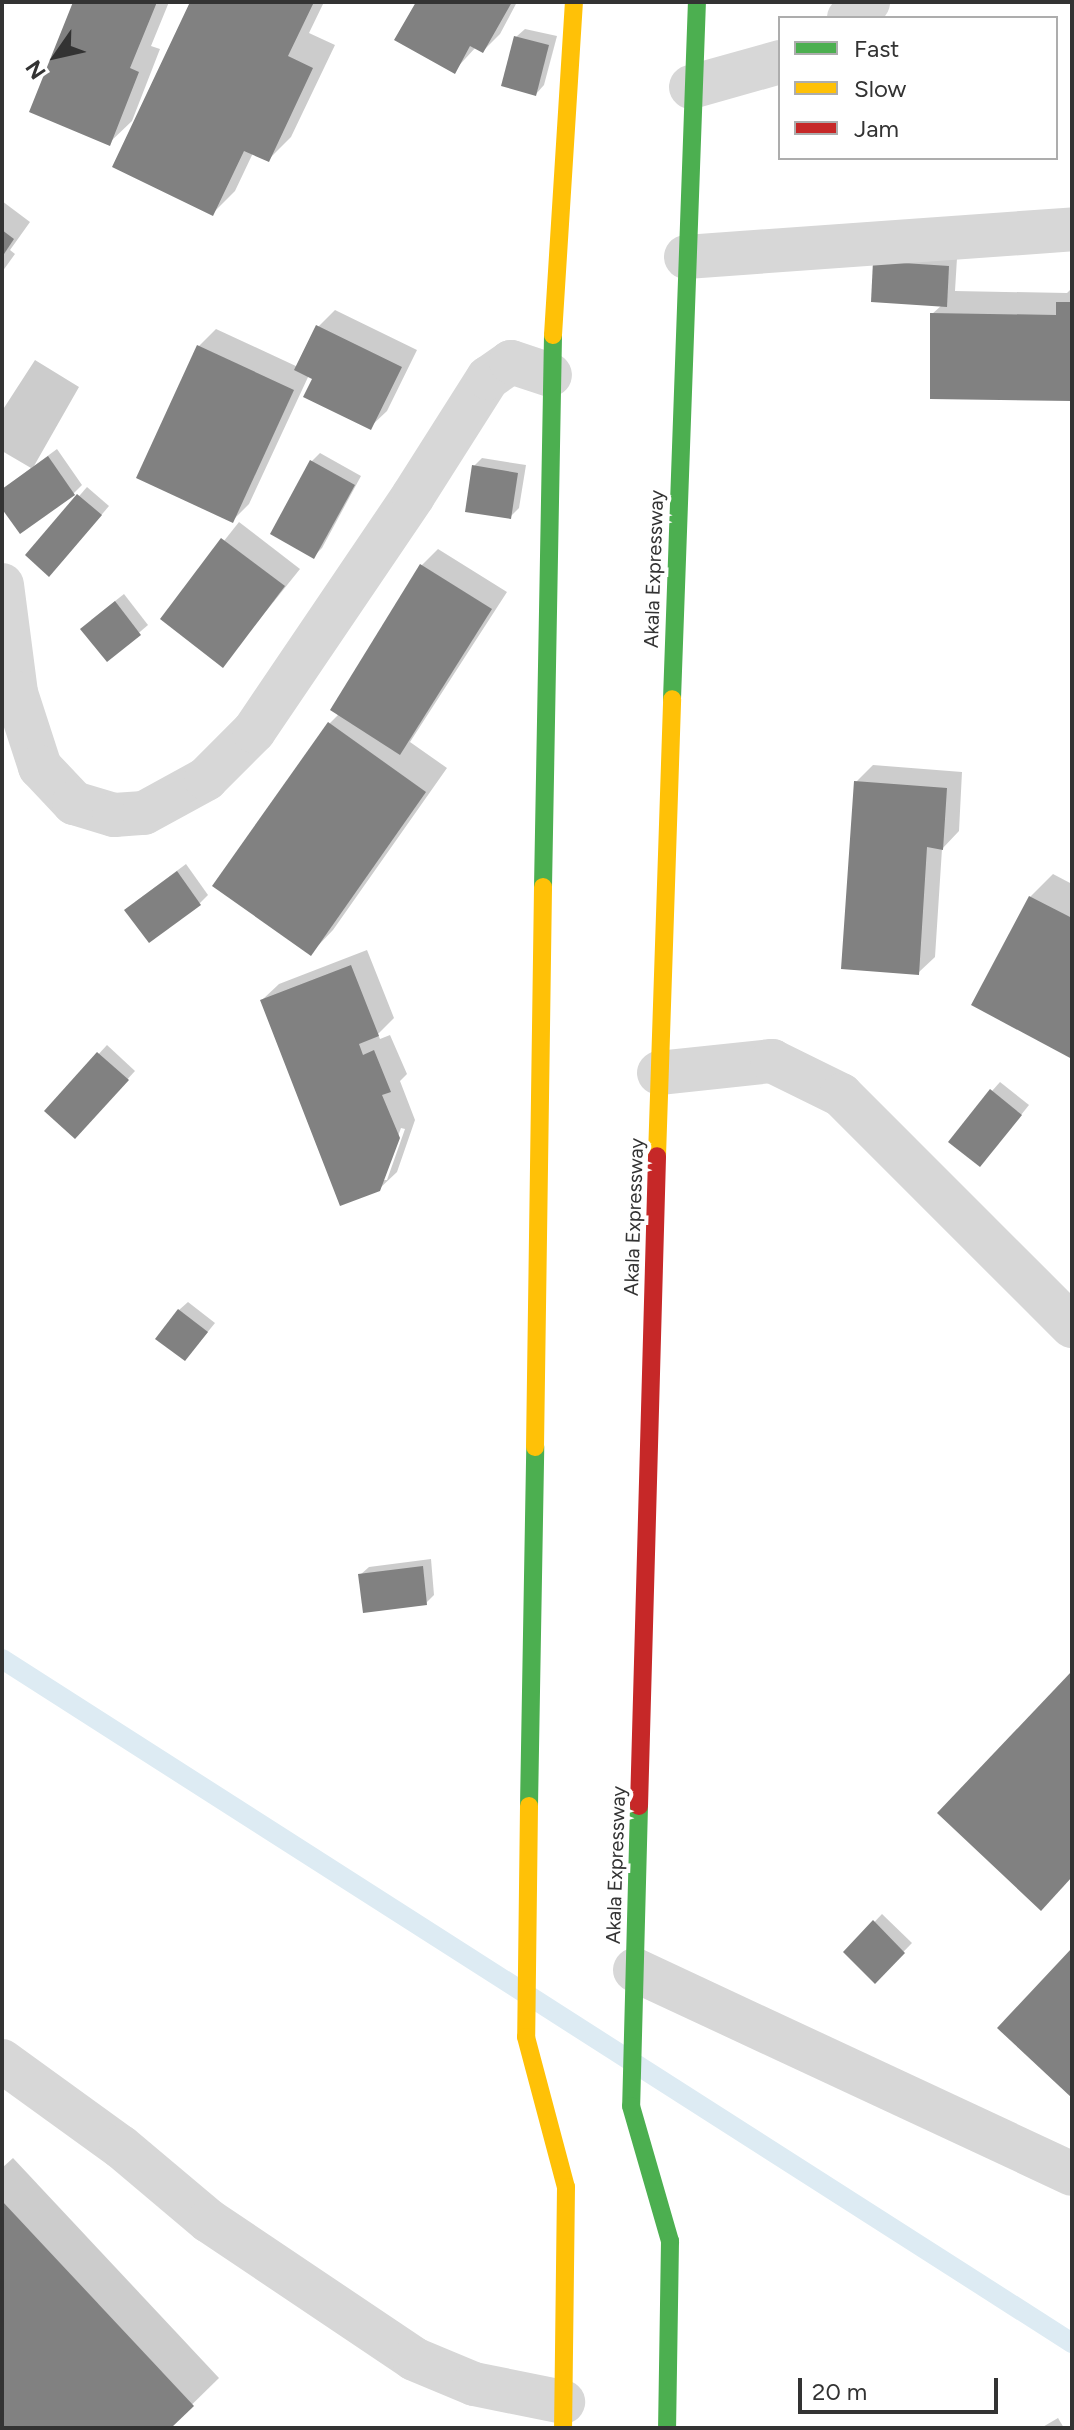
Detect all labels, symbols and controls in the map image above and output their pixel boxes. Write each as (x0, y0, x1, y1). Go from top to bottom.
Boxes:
north arrow (16, 16, 96, 96)
legend (778, 16, 1058, 160)
text: Fast (854, 34, 899, 63)
text: N (20, 55, 52, 84)
text: Slow (854, 74, 906, 103)
text: Jam (854, 114, 899, 143)
street label: Akala Expressway (639, 490, 669, 648)
street label: Akala Expressway (619, 1138, 649, 1296)
street label: Akala Expressway (601, 1786, 631, 1944)
scale bar (802, 2362, 1002, 2412)
text: 20 m (812, 2377, 867, 2406)

